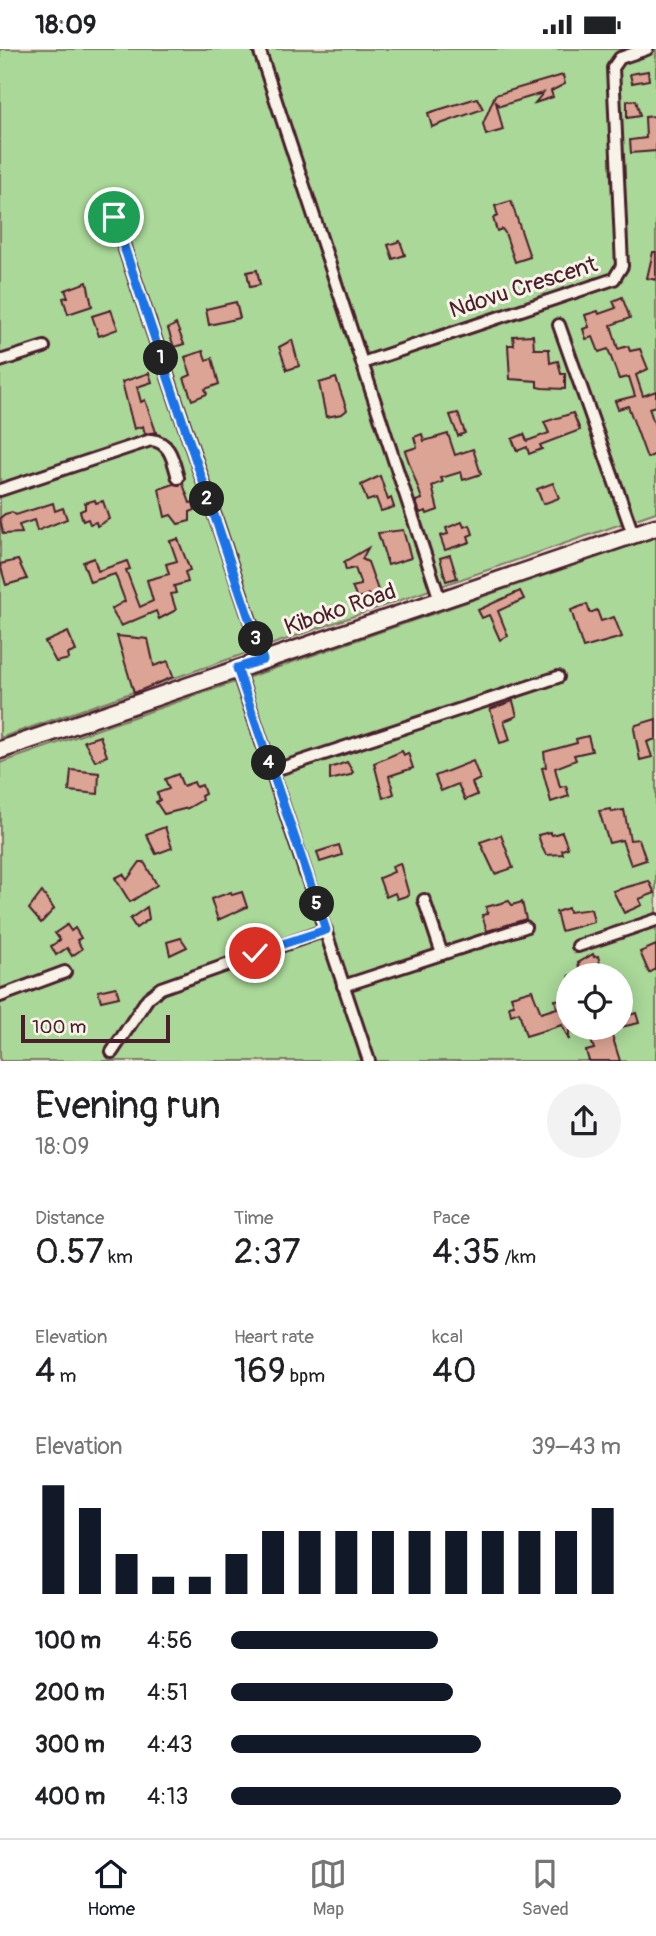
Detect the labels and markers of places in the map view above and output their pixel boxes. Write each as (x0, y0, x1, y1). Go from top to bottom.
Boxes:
pin (84, 187, 144, 247)
pin: 1 (144, 341, 178, 375)
pin: 2 (190, 482, 224, 517)
pin: 3 (238, 621, 274, 657)
pin: 4 (252, 745, 286, 781)
pin: 5 (300, 887, 334, 921)
pin (225, 923, 285, 983)

